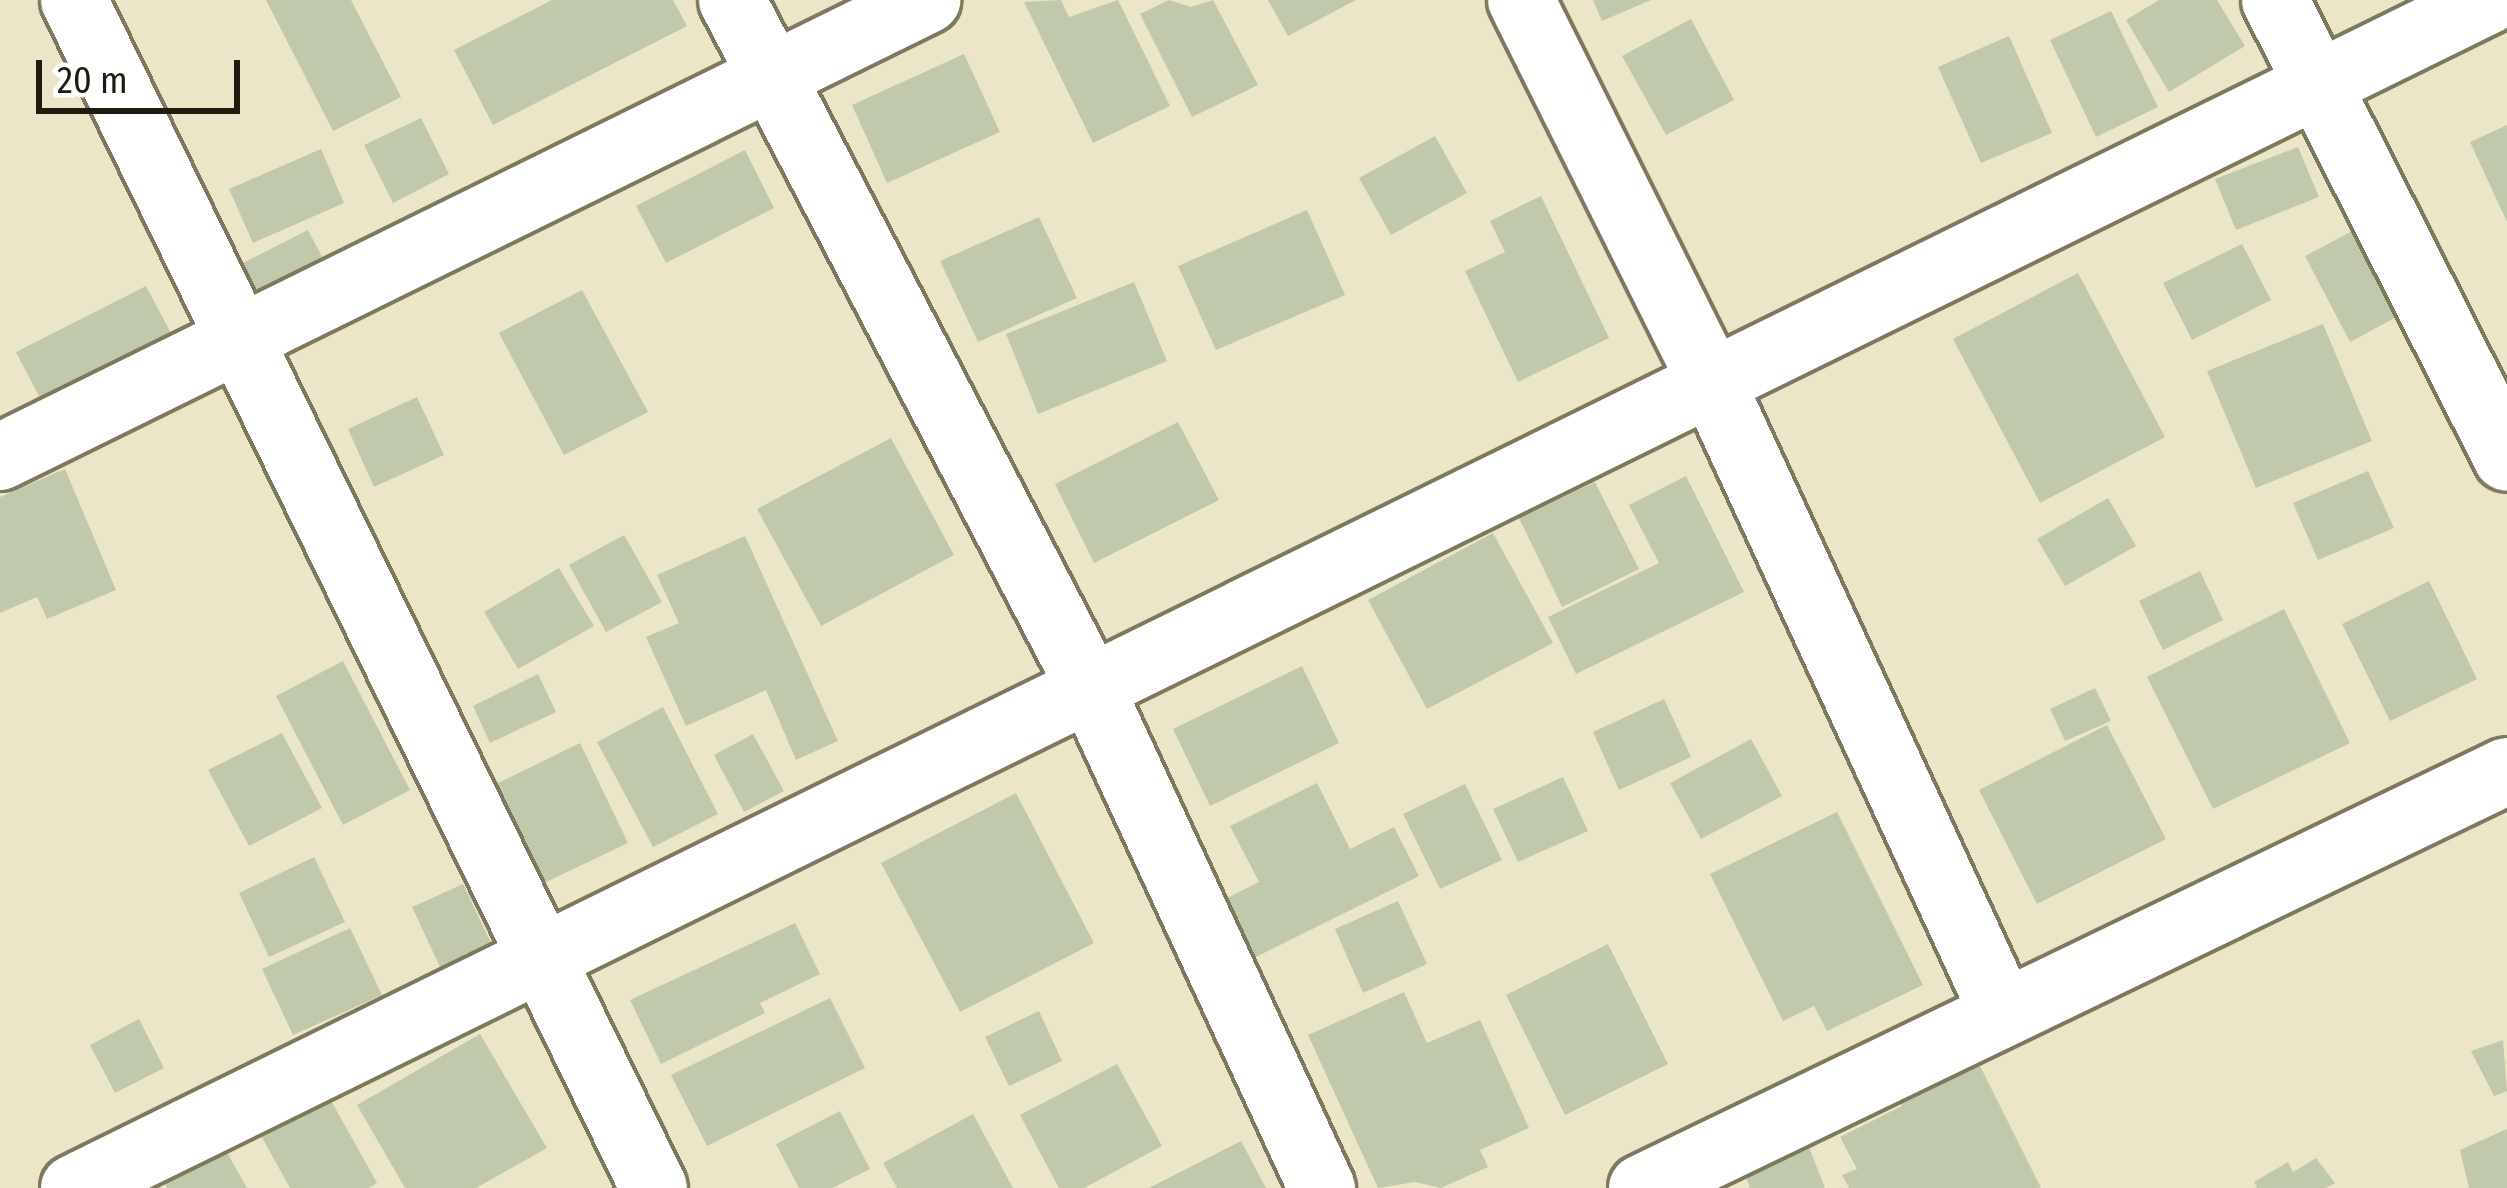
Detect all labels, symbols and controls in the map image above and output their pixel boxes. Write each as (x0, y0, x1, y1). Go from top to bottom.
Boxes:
scale bar (42, 36, 246, 110)
text: 20 m (57, 59, 128, 103)

